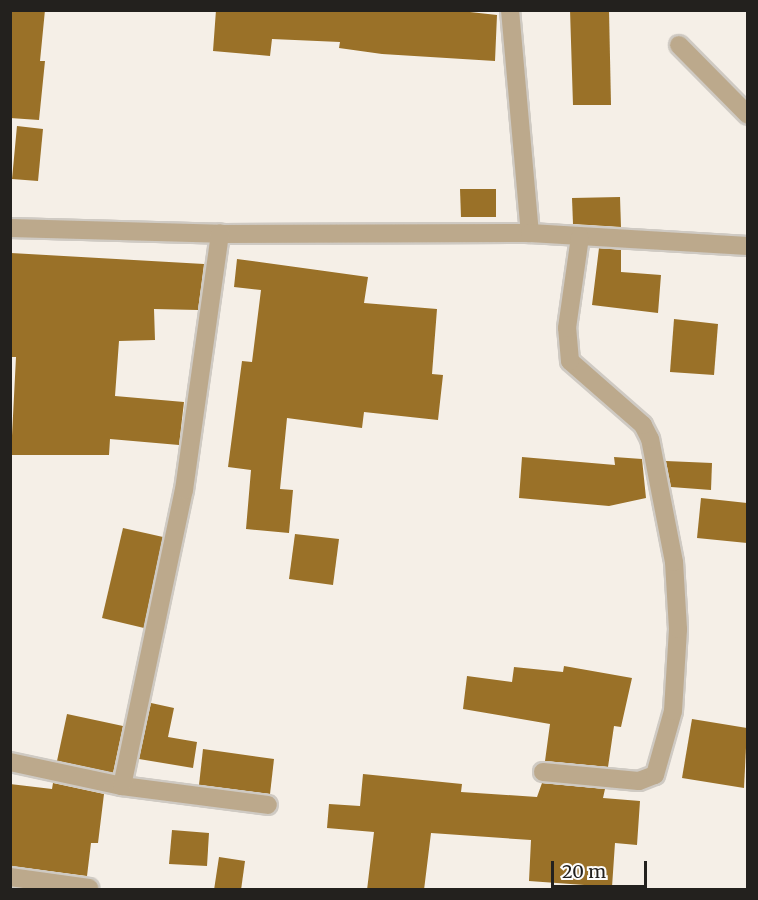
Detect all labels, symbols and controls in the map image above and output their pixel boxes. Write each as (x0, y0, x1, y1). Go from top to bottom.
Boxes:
scale bar (554, 849, 650, 887)
text: 20 m (562, 860, 606, 883)

